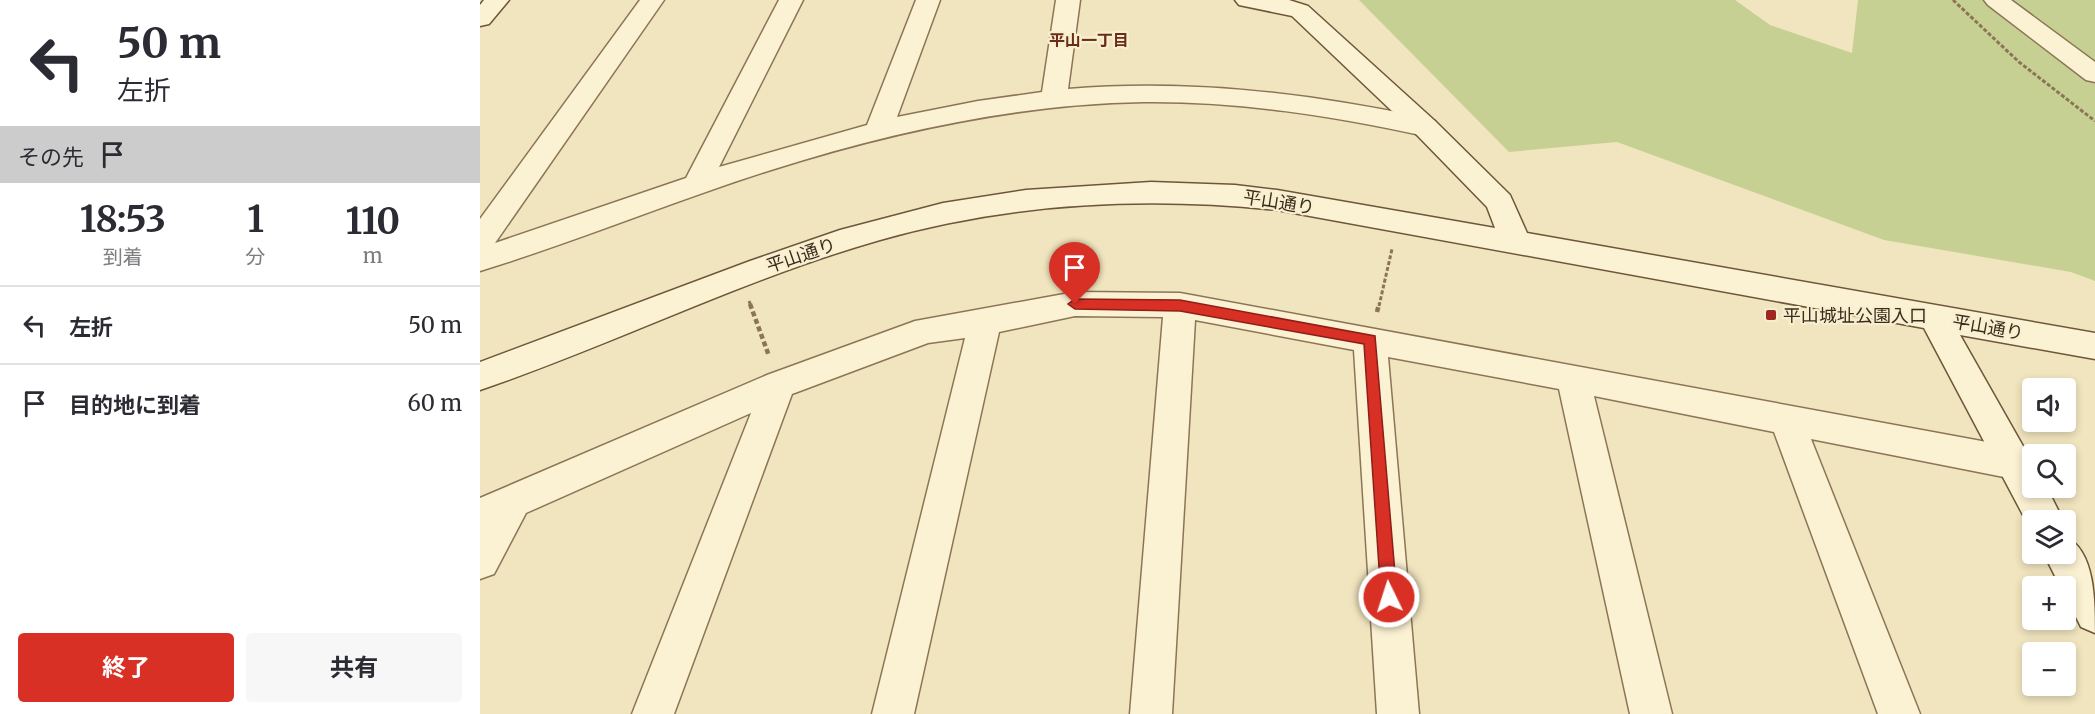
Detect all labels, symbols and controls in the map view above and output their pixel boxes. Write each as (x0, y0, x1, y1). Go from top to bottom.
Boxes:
text: 50 m (117, 17, 221, 69)
icon: left (18, 24, 96, 102)
district label: 平山一丁目 (1049, 30, 1129, 50)
text: 左折 (117, 73, 171, 107)
icon: arrive (96, 138, 129, 171)
text: その先 (18, 143, 84, 171)
street label: 平山通り (1242, 185, 1316, 219)
text: 18:53 (80, 197, 166, 242)
text: 1 (247, 197, 264, 242)
text: 110 (345, 199, 400, 244)
street label: 平山通り (763, 232, 839, 278)
pin (1049, 242, 1100, 304)
text: m (363, 243, 383, 268)
text: 到着 (103, 244, 143, 269)
text: 分 (246, 244, 266, 269)
icon: arrive (1058, 251, 1091, 284)
place label: 平山城址公園入口 (1783, 304, 1927, 327)
marker: 平山城址公園入口 (1764, 308, 1778, 322)
icon: left (18, 309, 51, 342)
street label: 平山通り (1951, 309, 2025, 345)
text: 50 m (408, 311, 462, 339)
text: 左折 (69, 313, 113, 341)
map controls (2022, 378, 2076, 696)
button: sound (2022, 378, 2076, 432)
icon: arrive (18, 387, 51, 420)
text: 60 m (408, 389, 462, 417)
text: 目的地に到着 (69, 391, 201, 419)
button: search (2022, 444, 2076, 498)
button: layers (2022, 510, 2076, 564)
position arrow (1357, 565, 1421, 629)
button: + (2022, 576, 2076, 630)
button: 終了 (18, 633, 234, 702)
button: 共有 (246, 633, 462, 702)
button: − (2022, 642, 2076, 696)

